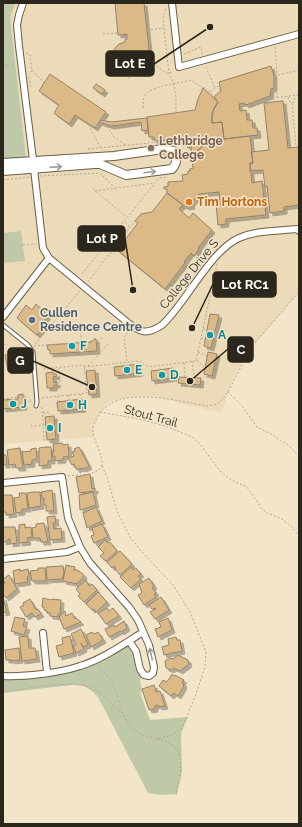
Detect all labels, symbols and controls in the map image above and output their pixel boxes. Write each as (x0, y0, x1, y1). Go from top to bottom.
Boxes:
callout: Lot E (106, 51, 154, 76)
text: Lot E (114, 56, 146, 71)
place label: Lethbridge College (159, 134, 223, 162)
marker: Lethbridge College (146, 143, 156, 153)
one-way arrow (49, 163, 62, 170)
one-way arrow (144, 169, 157, 176)
place label: Tim Hortons (197, 195, 267, 209)
marker: Tim Hortons (184, 197, 194, 207)
callout: Lot P (78, 226, 125, 251)
text: Lot P (86, 231, 118, 246)
street label: College Drive S (157, 236, 221, 312)
callout: Lot RC1 (213, 272, 276, 297)
text: Lot RC1 (221, 277, 269, 292)
place label: Cullen Residence Centre (40, 306, 142, 334)
marker: Cullen Residence Centre (27, 315, 37, 325)
place label: A (218, 328, 227, 342)
marker: A (205, 330, 215, 340)
callout: C (228, 337, 253, 362)
place label: F (80, 339, 87, 353)
marker: F (67, 341, 77, 351)
text: C (237, 342, 246, 357)
callout: G (8, 348, 33, 373)
text: G (15, 353, 25, 368)
place label: E (135, 363, 142, 377)
marker: E (122, 365, 132, 375)
place label: D (170, 368, 179, 382)
marker: D (157, 370, 167, 380)
place label: J (21, 397, 27, 411)
place label: H (78, 398, 87, 412)
marker: J (8, 399, 18, 409)
marker: H (65, 400, 75, 410)
street label: Stout Trail (123, 402, 180, 430)
place label: I (58, 421, 61, 435)
marker: I (45, 423, 55, 433)
one-way arrow (146, 648, 154, 661)

